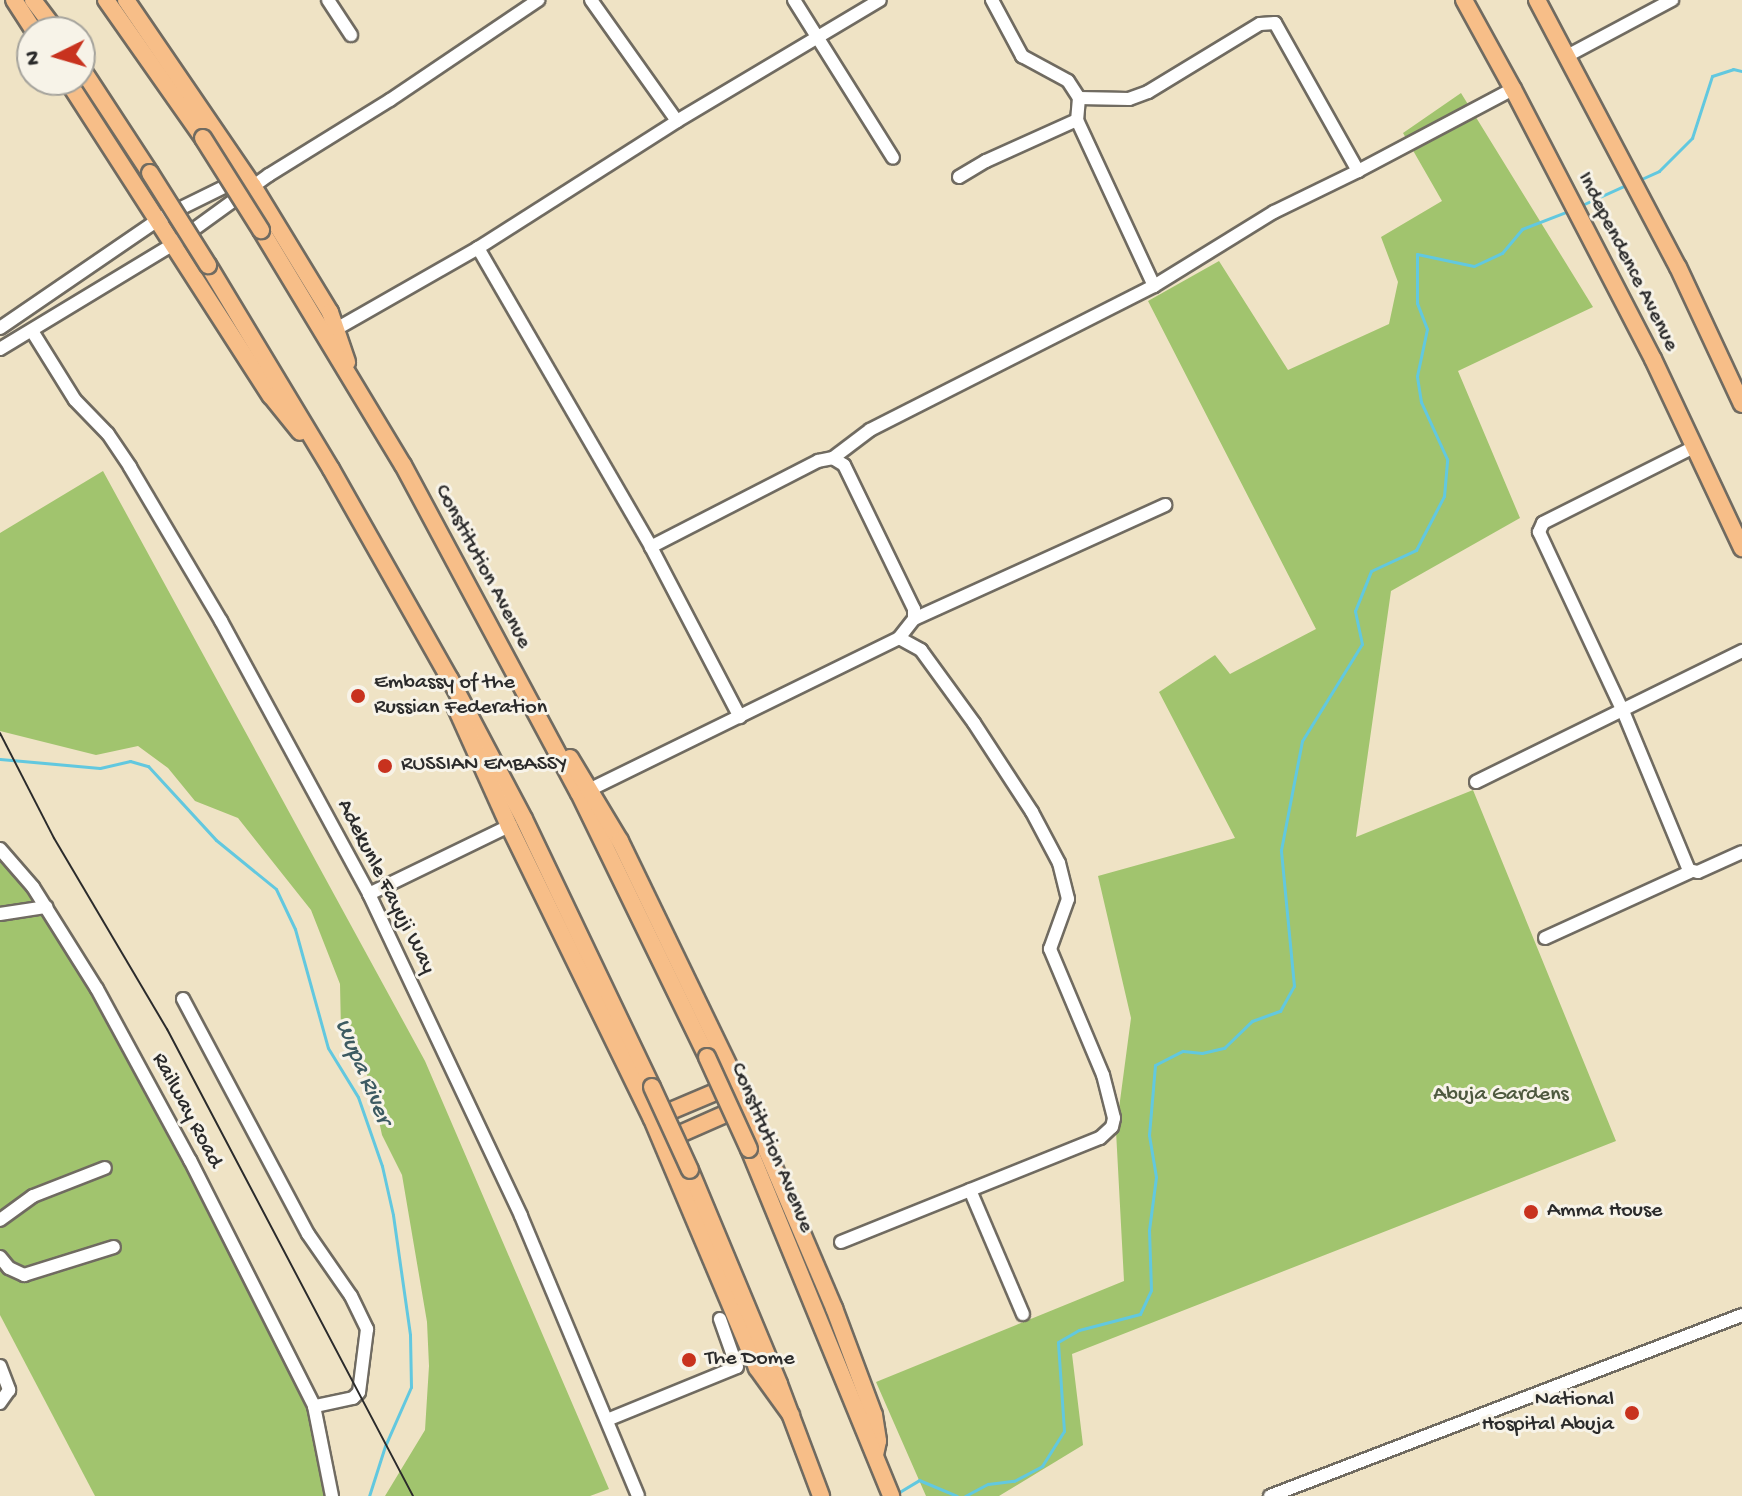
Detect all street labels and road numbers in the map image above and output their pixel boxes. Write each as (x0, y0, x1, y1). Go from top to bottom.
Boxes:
street label: Independence Avenue (1570, 168, 1684, 356)
street label: Constitution Avenue (428, 480, 536, 654)
street label: Adekunle Fayuji Way (330, 795, 440, 979)
street label: Railway Road (145, 1049, 227, 1173)
street label: Constitution Avenue (723, 1059, 819, 1237)

